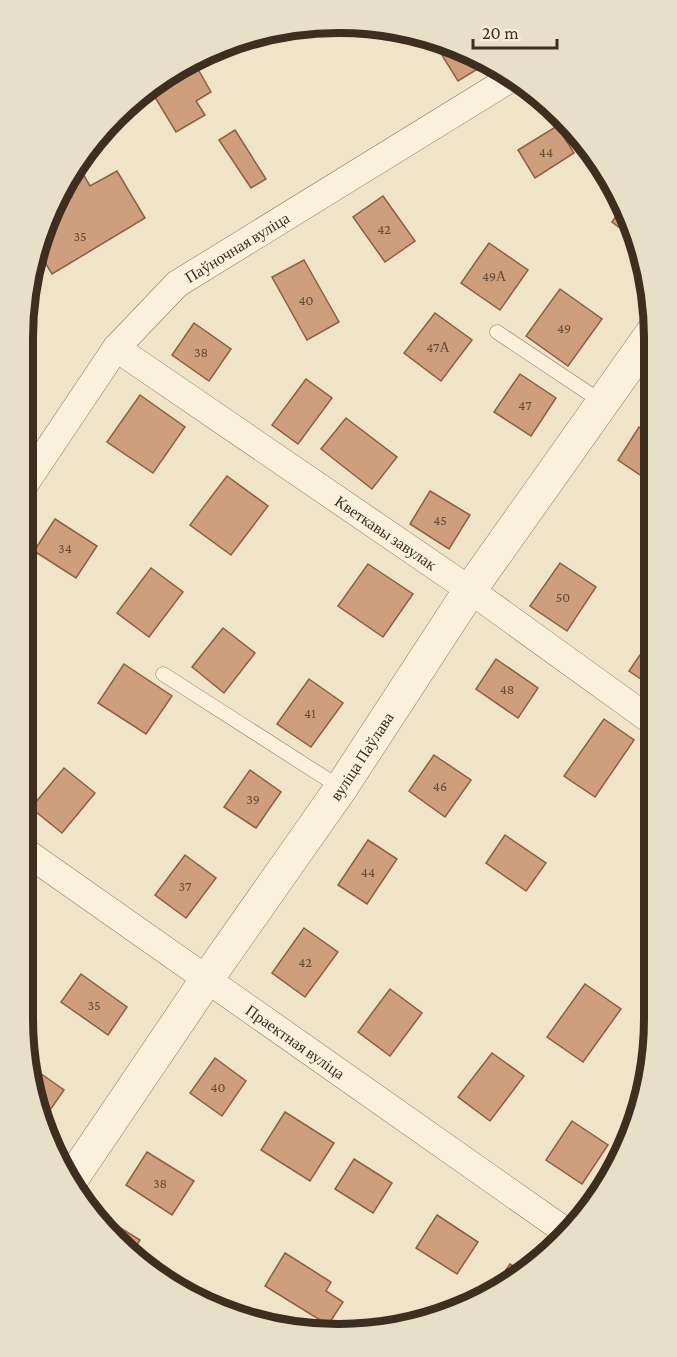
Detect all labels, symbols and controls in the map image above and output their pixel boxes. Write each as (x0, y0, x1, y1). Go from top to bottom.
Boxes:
scale bar (473, 12, 557, 50)
text: 20 m (482, 23, 519, 43)
house number: 44 (539, 144, 553, 160)
street label: Паўночная вуліца (182, 209, 292, 286)
house number: 42 (377, 221, 391, 237)
house number: 35 (73, 228, 87, 244)
house number: 49А (482, 268, 507, 284)
house number: 40 (298, 292, 314, 308)
house number: 49 (557, 320, 571, 336)
house number: 47А (426, 339, 451, 355)
house number: 38 (194, 344, 208, 360)
house number: 47 (518, 397, 532, 413)
street label: Кветкавы завулак (332, 492, 440, 573)
house number: 45 (433, 512, 447, 528)
house number: 34 (58, 540, 72, 556)
house number: 50 (556, 589, 570, 605)
house number: 48 (500, 681, 514, 697)
house number: 41 (304, 705, 316, 721)
street label: вуліца Паўлава (327, 709, 397, 803)
house number: 46 (433, 778, 447, 794)
house number: 39 (246, 791, 260, 807)
house number: 44 (361, 864, 375, 880)
house number: 37 (179, 878, 192, 894)
house number: 42 (298, 954, 312, 970)
house number: 35 (87, 997, 101, 1013)
street label: Праектная вуліца (243, 1001, 348, 1082)
house number: 40 (210, 1079, 226, 1095)
house number: 38 (153, 1175, 167, 1191)

